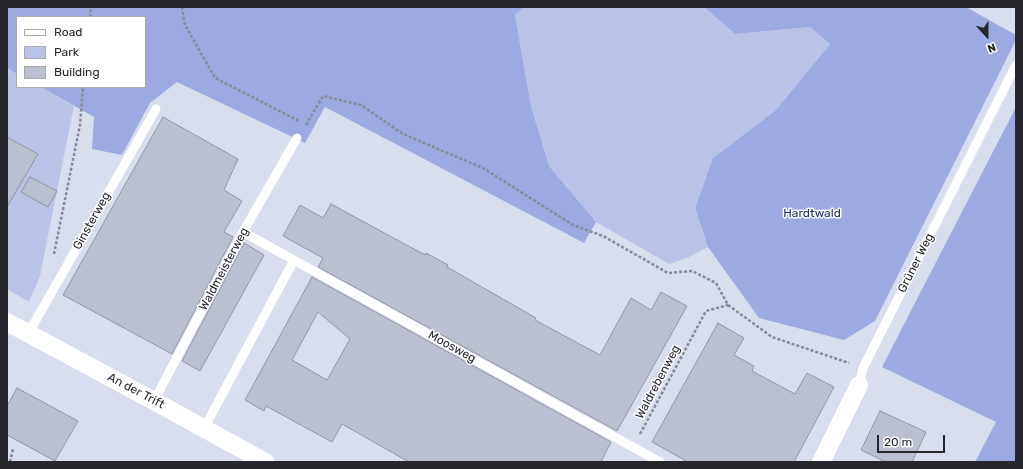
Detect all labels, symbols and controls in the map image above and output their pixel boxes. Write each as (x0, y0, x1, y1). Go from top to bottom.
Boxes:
legend (16, 16, 146, 88)
north arrow (967, 16, 1007, 56)
text: Road (54, 25, 82, 39)
text: N (985, 40, 998, 55)
text: Park (54, 45, 79, 59)
text: Building (54, 65, 100, 79)
street label: Ginsterweg (70, 190, 114, 252)
park label: Hardtwald (783, 207, 841, 221)
street label: Waldmeisterweg (196, 225, 252, 313)
street label: Grüner Weg (895, 231, 937, 295)
street label: Moosweg (426, 328, 478, 366)
street label: Waldrebenweg (632, 343, 684, 421)
street label: An der Trift (105, 370, 167, 412)
scale bar (879, 427, 947, 453)
text: 20 m (884, 435, 912, 449)

